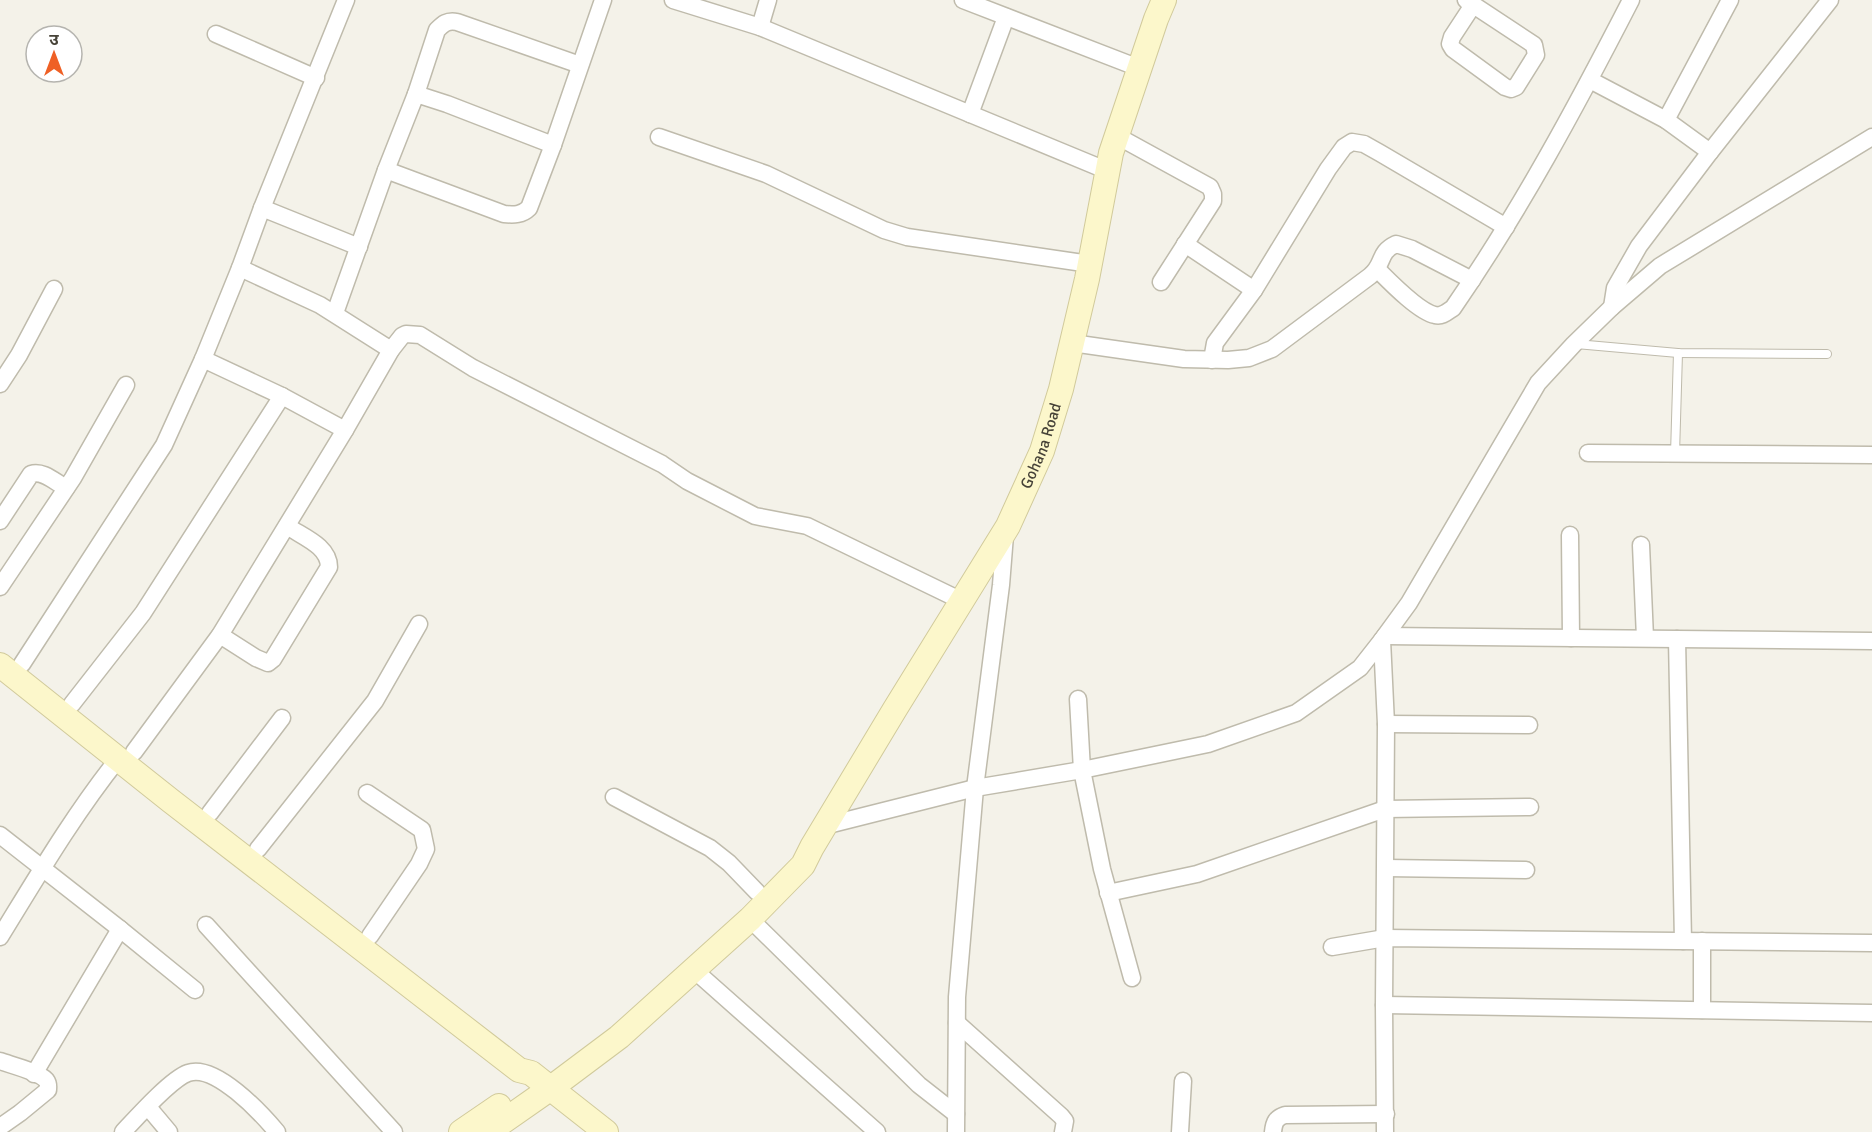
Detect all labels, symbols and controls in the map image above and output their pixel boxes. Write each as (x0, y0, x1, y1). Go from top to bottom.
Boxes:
north arrow (24, 24, 84, 84)
text: उ (49, 30, 59, 50)
street label: Gohana Road (1016, 401, 1066, 492)

